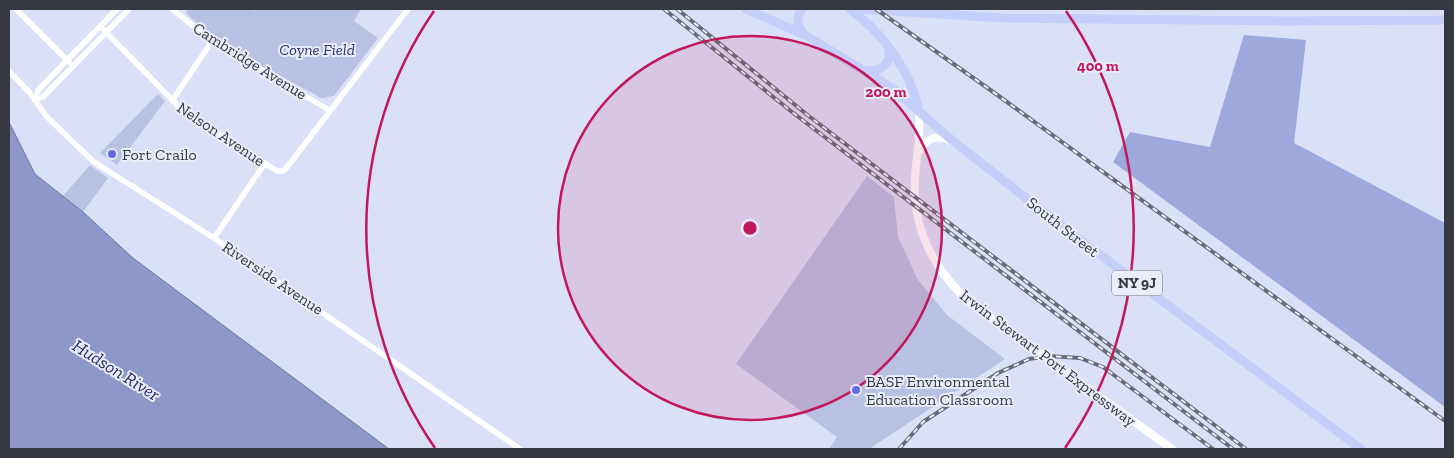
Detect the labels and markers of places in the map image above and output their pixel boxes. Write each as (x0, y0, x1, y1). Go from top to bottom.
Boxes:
place label: Fort Crailo (122, 145, 197, 164)
marker: Fort Crailo (106, 148, 118, 160)
centre of rings (741, 219, 759, 237)
place label: BASF Environmental Education Classroom (866, 372, 1013, 409)
marker: BASF Environmental Education Classroom (850, 384, 862, 396)

